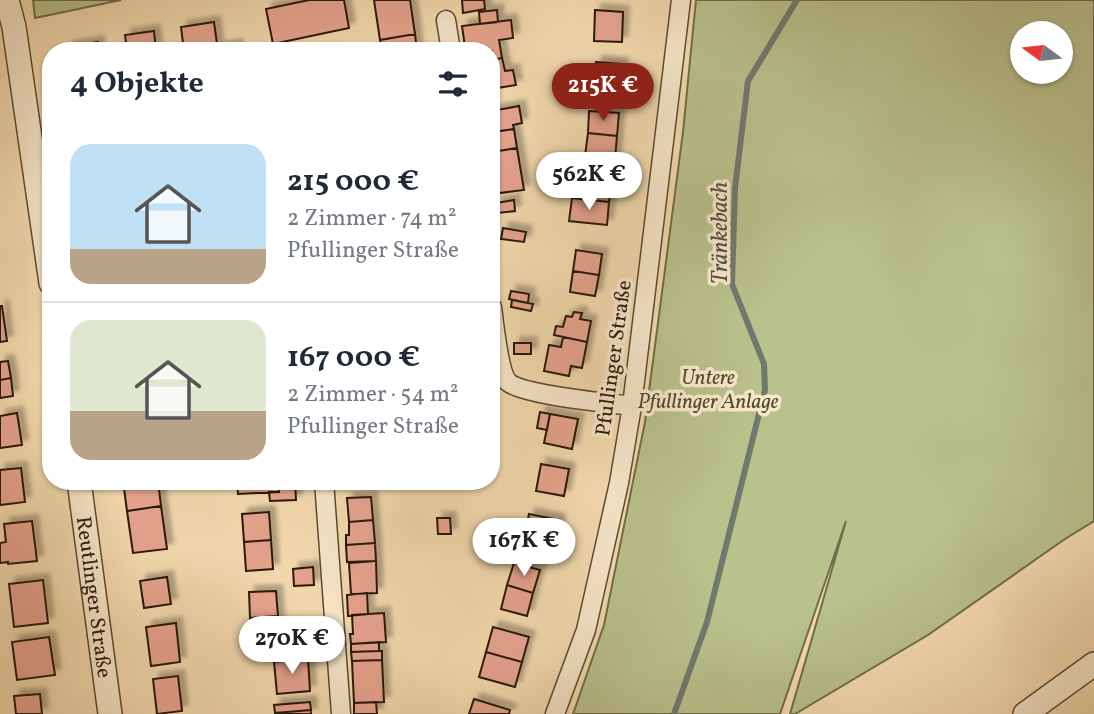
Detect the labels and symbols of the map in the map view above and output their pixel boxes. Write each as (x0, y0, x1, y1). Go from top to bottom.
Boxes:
north arrow (1010, 21, 1073, 84)
pin: 215K € (546, 64, 660, 123)
pin: 562K € (532, 152, 646, 212)
water label: Tränkebach (705, 182, 737, 284)
street label: Pfullinger Straße (589, 278, 640, 438)
park label: Untere Pfullinger Anlage (638, 364, 779, 417)
street label: Reutlinger Straße (68, 515, 118, 680)
pin: 167K € (467, 518, 581, 578)
pin: 270K € (235, 616, 349, 676)

